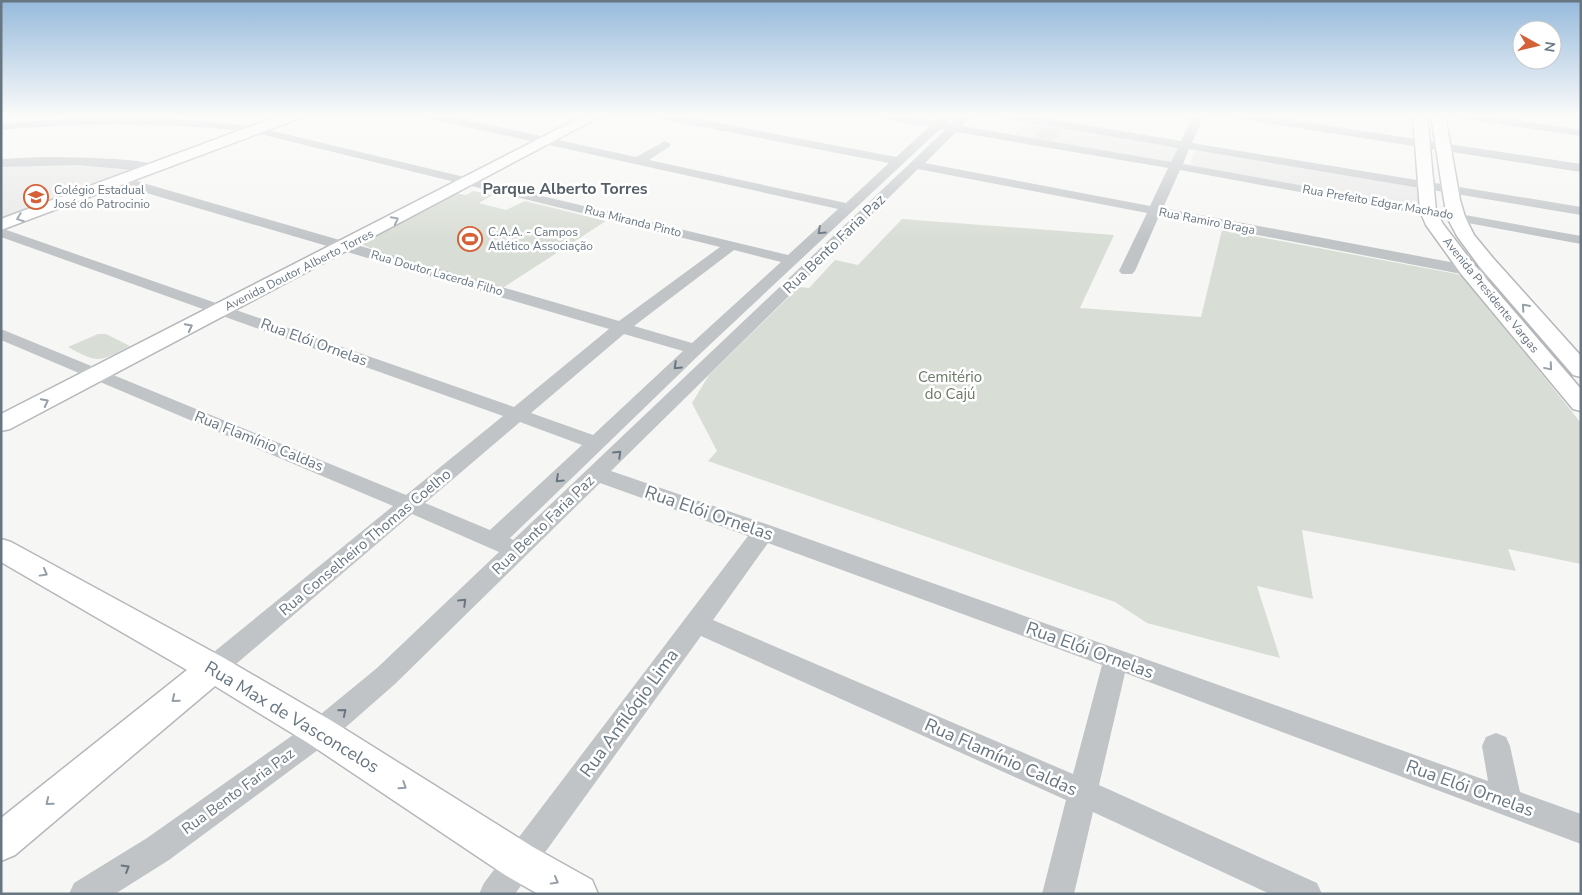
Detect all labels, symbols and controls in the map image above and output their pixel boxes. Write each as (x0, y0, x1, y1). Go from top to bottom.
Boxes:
north arrow (1512, 20, 1562, 70)
text: N (1539, 40, 1560, 53)
district label: Parque Alberto Torres (482, 178, 648, 200)
street label: Rua Prefeito Edgar Machado (1301, 181, 1455, 223)
place label: Colégio Estadual José do Patrocinio (53, 182, 150, 212)
school or university icon: Colégio Estadual José do Patrocinio (23, 184, 49, 210)
street label: Rua Bento Faria Paz (779, 190, 889, 298)
street label: Rua Miranda Pinto (583, 201, 683, 241)
street label: Rua Ramiro Braga (1158, 204, 1256, 238)
one-way arrow (16, 212, 25, 222)
one-way arrow (390, 216, 399, 226)
place label: C.A.A. - Campos Atlético Associação (488, 224, 593, 254)
street label: Avenida Doutor Alberto Torres (222, 225, 376, 315)
sports icon: C.A.A. - Campos Atlético Associação (457, 226, 483, 252)
one-way arrow (818, 226, 827, 235)
street label: Avenida Presidente Vargas (1439, 234, 1543, 356)
street label: Rua Doutor Lacerda Filho (369, 247, 505, 300)
one-way arrow (1522, 303, 1531, 312)
street label: Rua Elói Ornelas (258, 313, 370, 371)
one-way arrow (184, 323, 193, 333)
one-way arrow (673, 360, 682, 369)
one-way arrow (1544, 361, 1552, 370)
park label: Cemitério do Cajú (918, 367, 982, 404)
one-way arrow (39, 398, 48, 408)
street label: Rua Flamínio Caldas (192, 406, 326, 476)
one-way arrow (612, 450, 621, 459)
street label: Rua Conselheiro Thomas Coelho (275, 464, 455, 620)
street label: Rua Bento Faria Paz (488, 471, 598, 579)
one-way arrow (556, 473, 565, 482)
street label: Rua Elói Ornelas (642, 480, 776, 546)
one-way arrow (38, 567, 47, 577)
one-way arrow (457, 599, 466, 608)
street label: Rua Elói Ornelas (1023, 616, 1157, 684)
street label: Rua Anfilóqio Lima (574, 644, 684, 782)
street label: Rua Max de Vasconcelos (200, 655, 384, 779)
one-way arrow (172, 694, 181, 702)
one-way arrow (338, 709, 347, 718)
street label: Rua Flamínio Caldas (921, 712, 1081, 802)
street label: Rua Bento Faria Paz (178, 743, 298, 839)
street label: Rua Elói Ornelas (1403, 754, 1537, 822)
one-way arrow (397, 780, 407, 789)
one-way arrow (46, 797, 55, 806)
one-way arrow (121, 865, 130, 875)
one-way arrow (550, 875, 559, 885)

